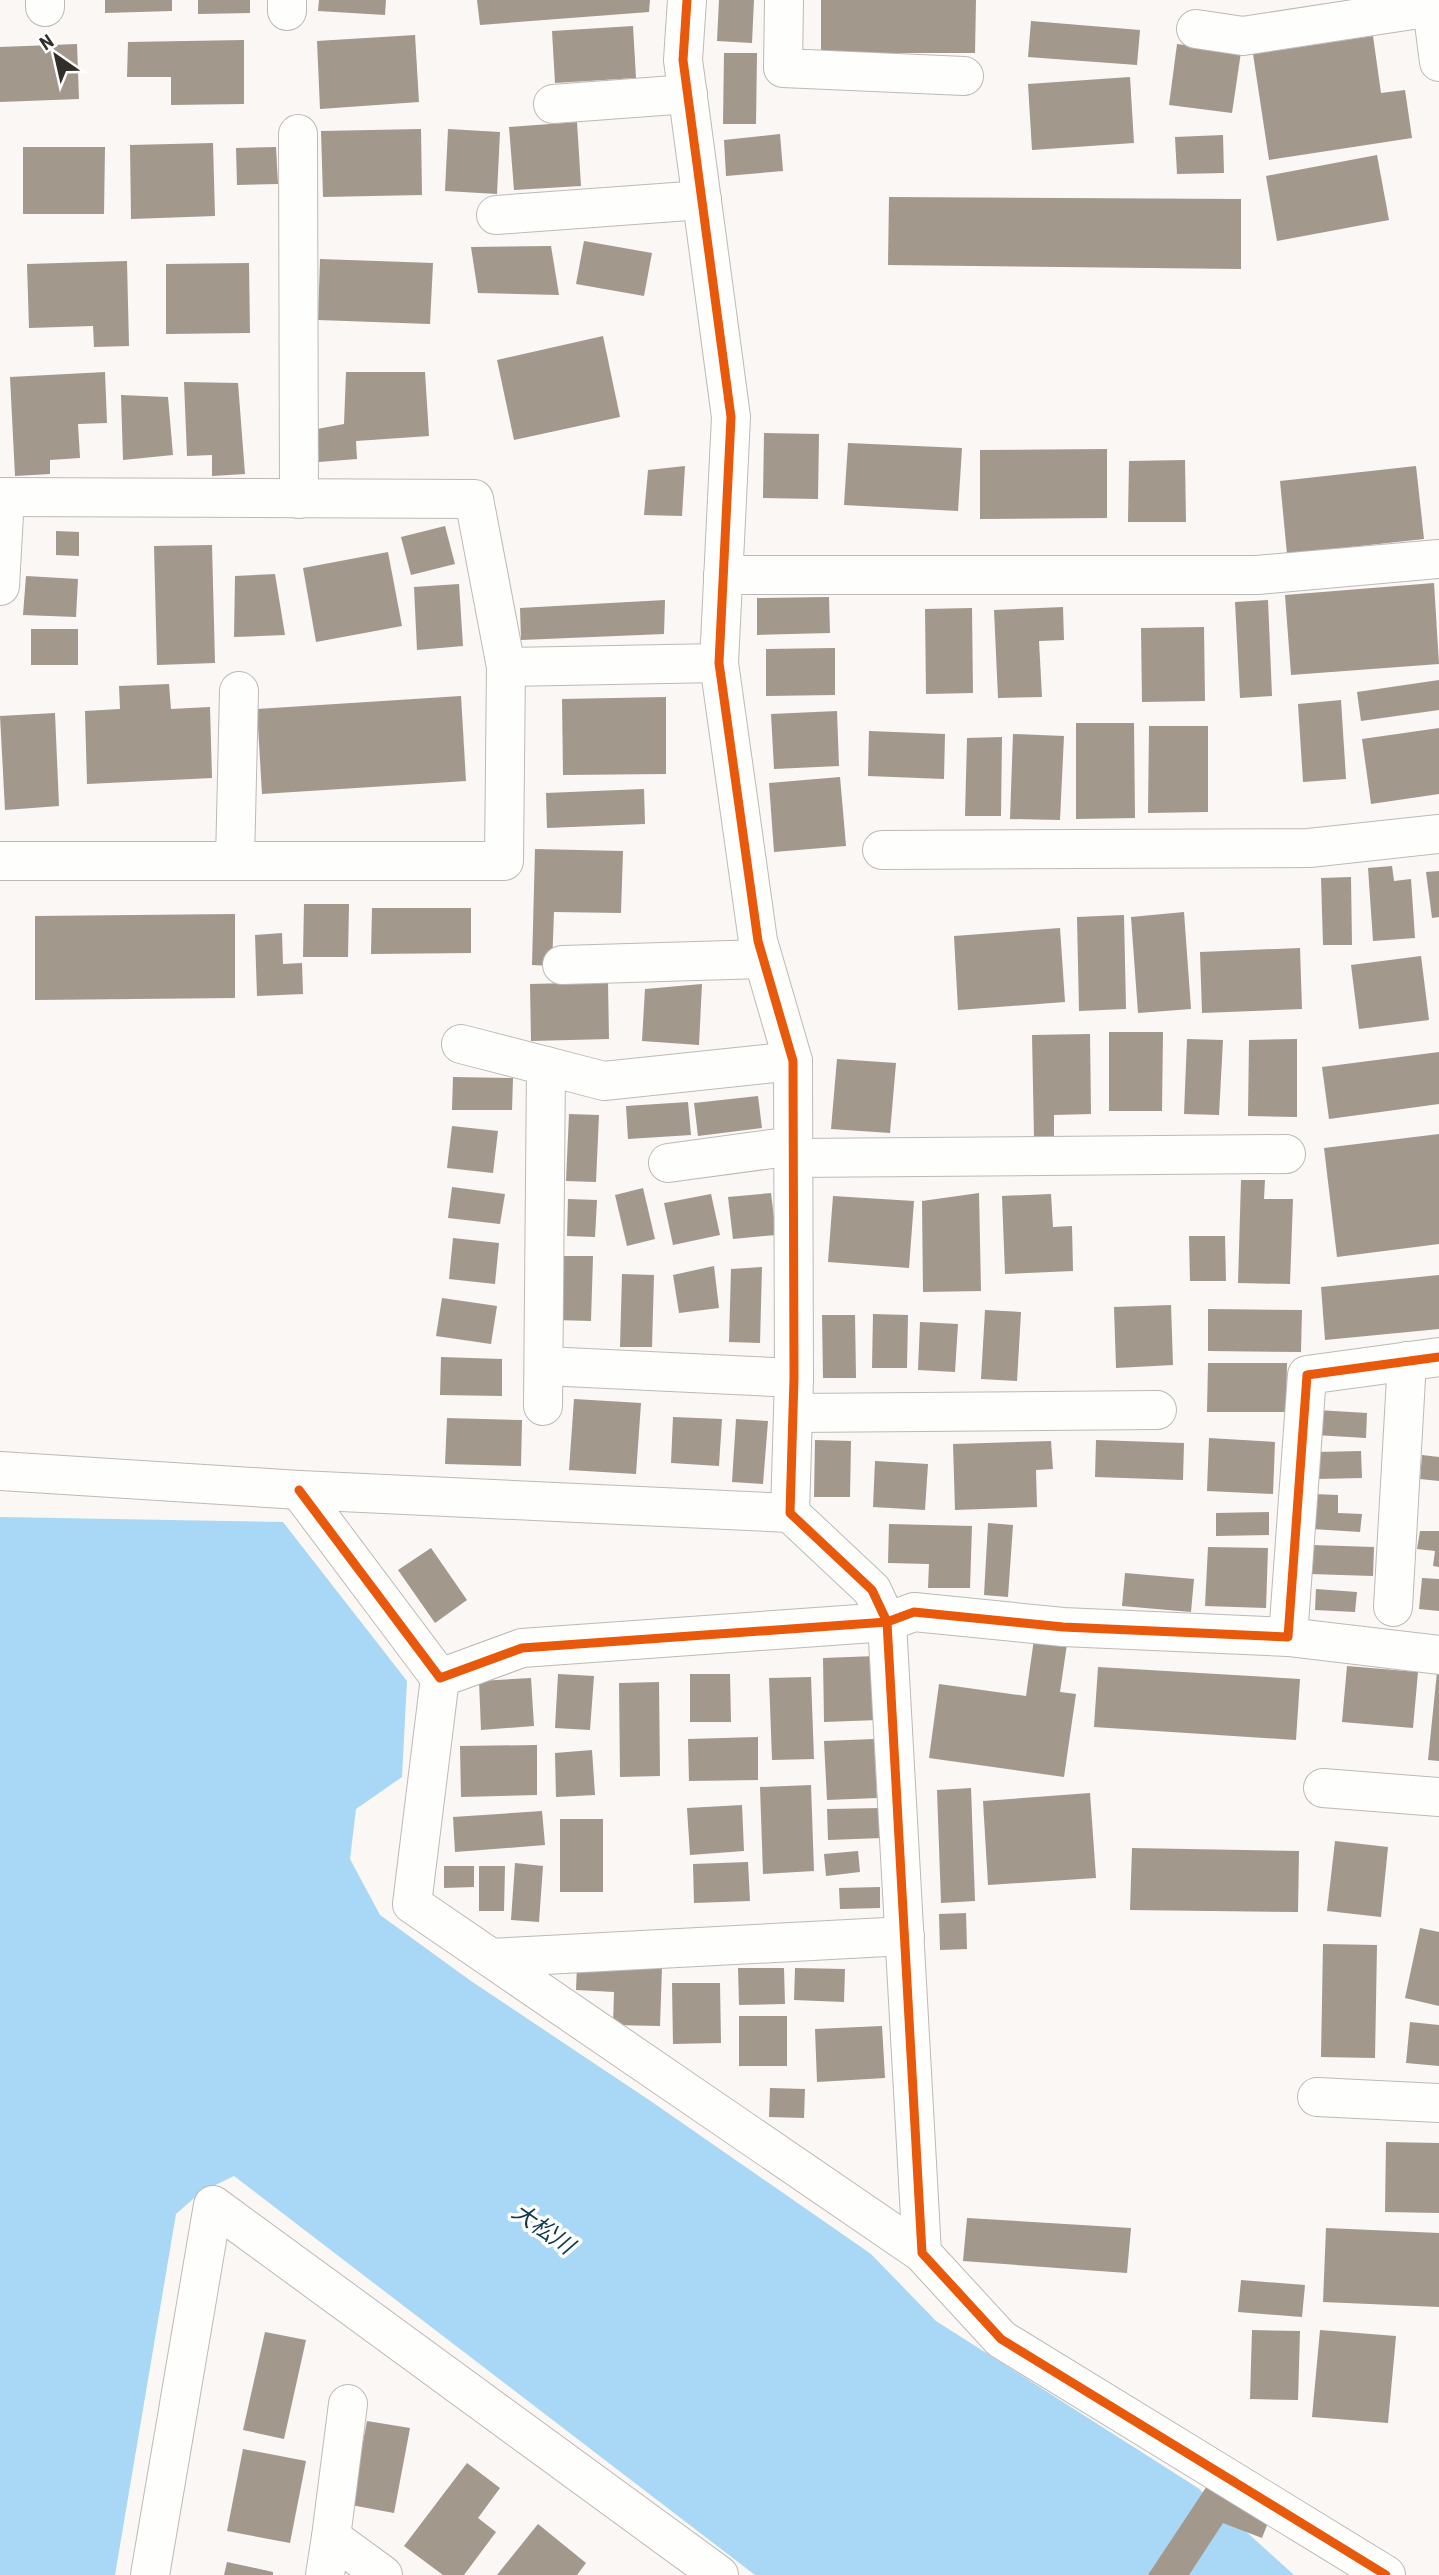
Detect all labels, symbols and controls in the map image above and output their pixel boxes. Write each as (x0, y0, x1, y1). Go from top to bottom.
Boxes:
north arrow (21, 21, 91, 91)
text: N (36, 30, 58, 55)
water label: 大松川 (507, 2198, 581, 2262)

